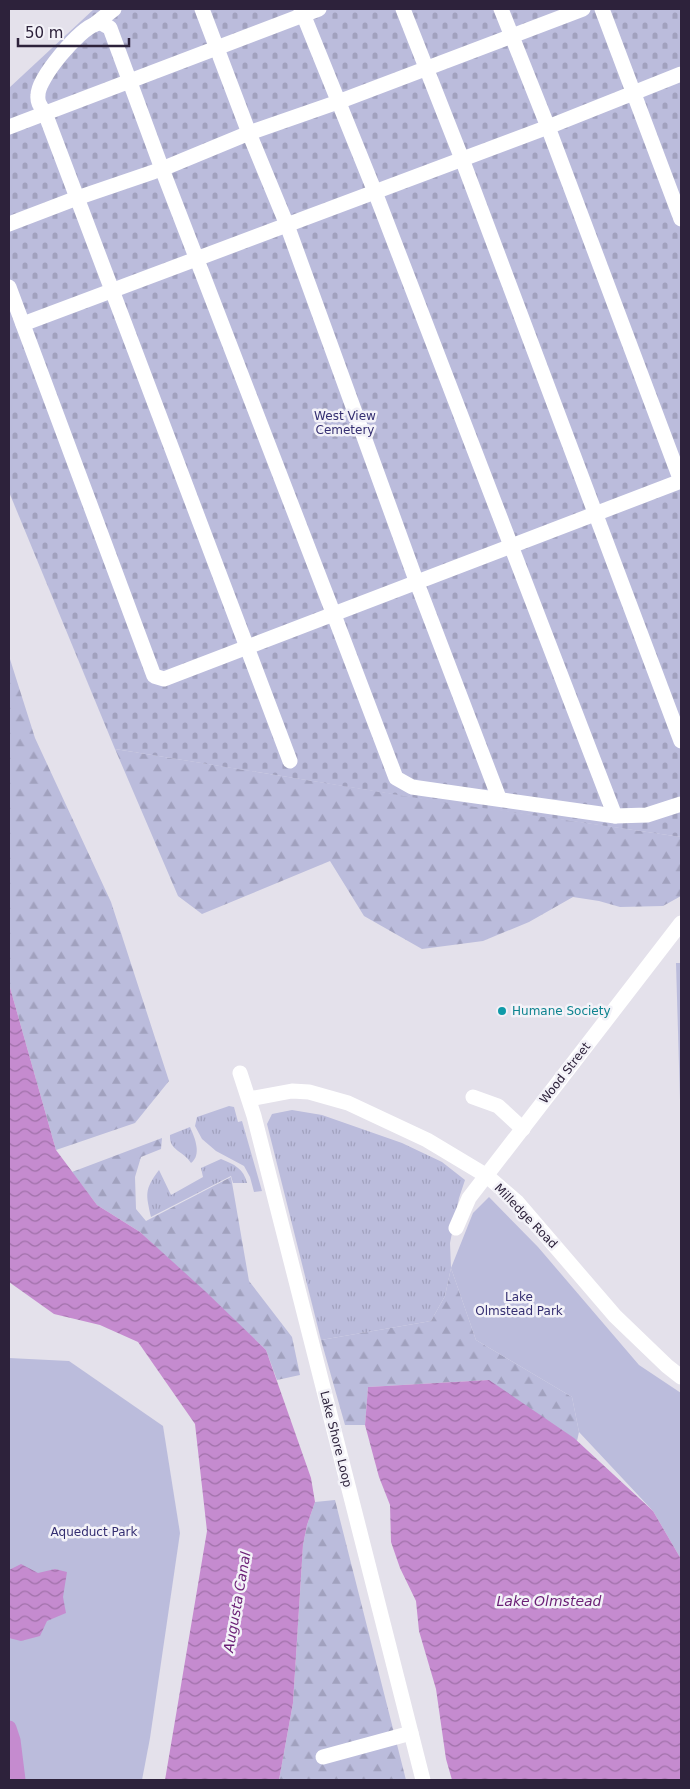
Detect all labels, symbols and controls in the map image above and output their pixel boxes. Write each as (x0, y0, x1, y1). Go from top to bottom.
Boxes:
scale bar (18, 15, 129, 47)
text: 50 m (25, 24, 63, 42)
park label: West View Cemetery (314, 409, 376, 437)
place label: Humane Society (512, 1004, 611, 1018)
marker: Humane Society (496, 1005, 508, 1017)
street label: Wood Street (537, 1039, 593, 1106)
street label: Milledge Road (492, 1181, 560, 1251)
park label: Lake Olmstead Park (475, 1290, 563, 1318)
street label: Lake Shore Loop (317, 1389, 355, 1489)
park label: Aqueduct Park (51, 1525, 137, 1539)
water label: Augusta Canal (220, 1550, 254, 1654)
water label: Lake Olmstead (497, 1593, 602, 1609)

